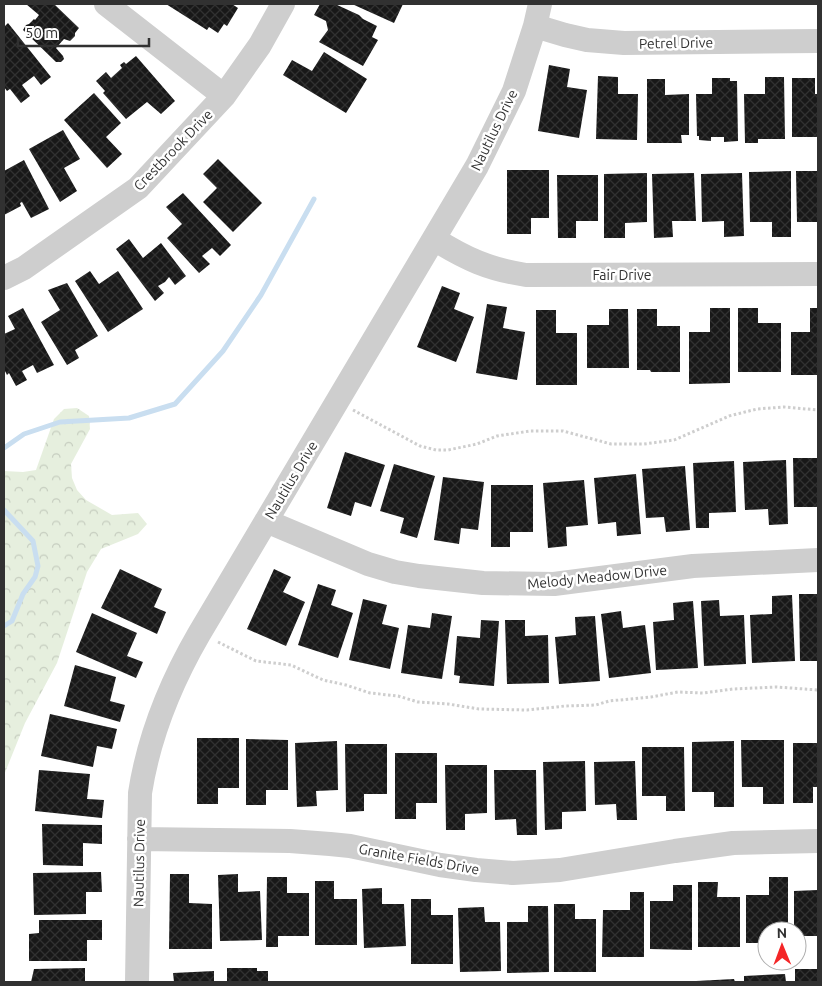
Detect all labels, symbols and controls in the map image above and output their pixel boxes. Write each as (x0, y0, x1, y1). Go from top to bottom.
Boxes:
scale bar (18, 15, 149, 47)
text: 50 m (25, 24, 58, 41)
street label: Petrel Drive (639, 34, 713, 52)
street label: Nautilus Drive (467, 87, 521, 173)
street label: Crestbrook Drive (130, 106, 216, 194)
street label: Fair Drive (592, 267, 652, 283)
street label: Nautilus Drive (261, 438, 321, 522)
street label: Melody Meadow Drive (526, 562, 668, 592)
street label: Nautilus Drive (130, 819, 148, 907)
street label: Granite Fields Drive (357, 841, 481, 877)
north arrow (757, 921, 807, 971)
text: N (776, 925, 787, 941)

